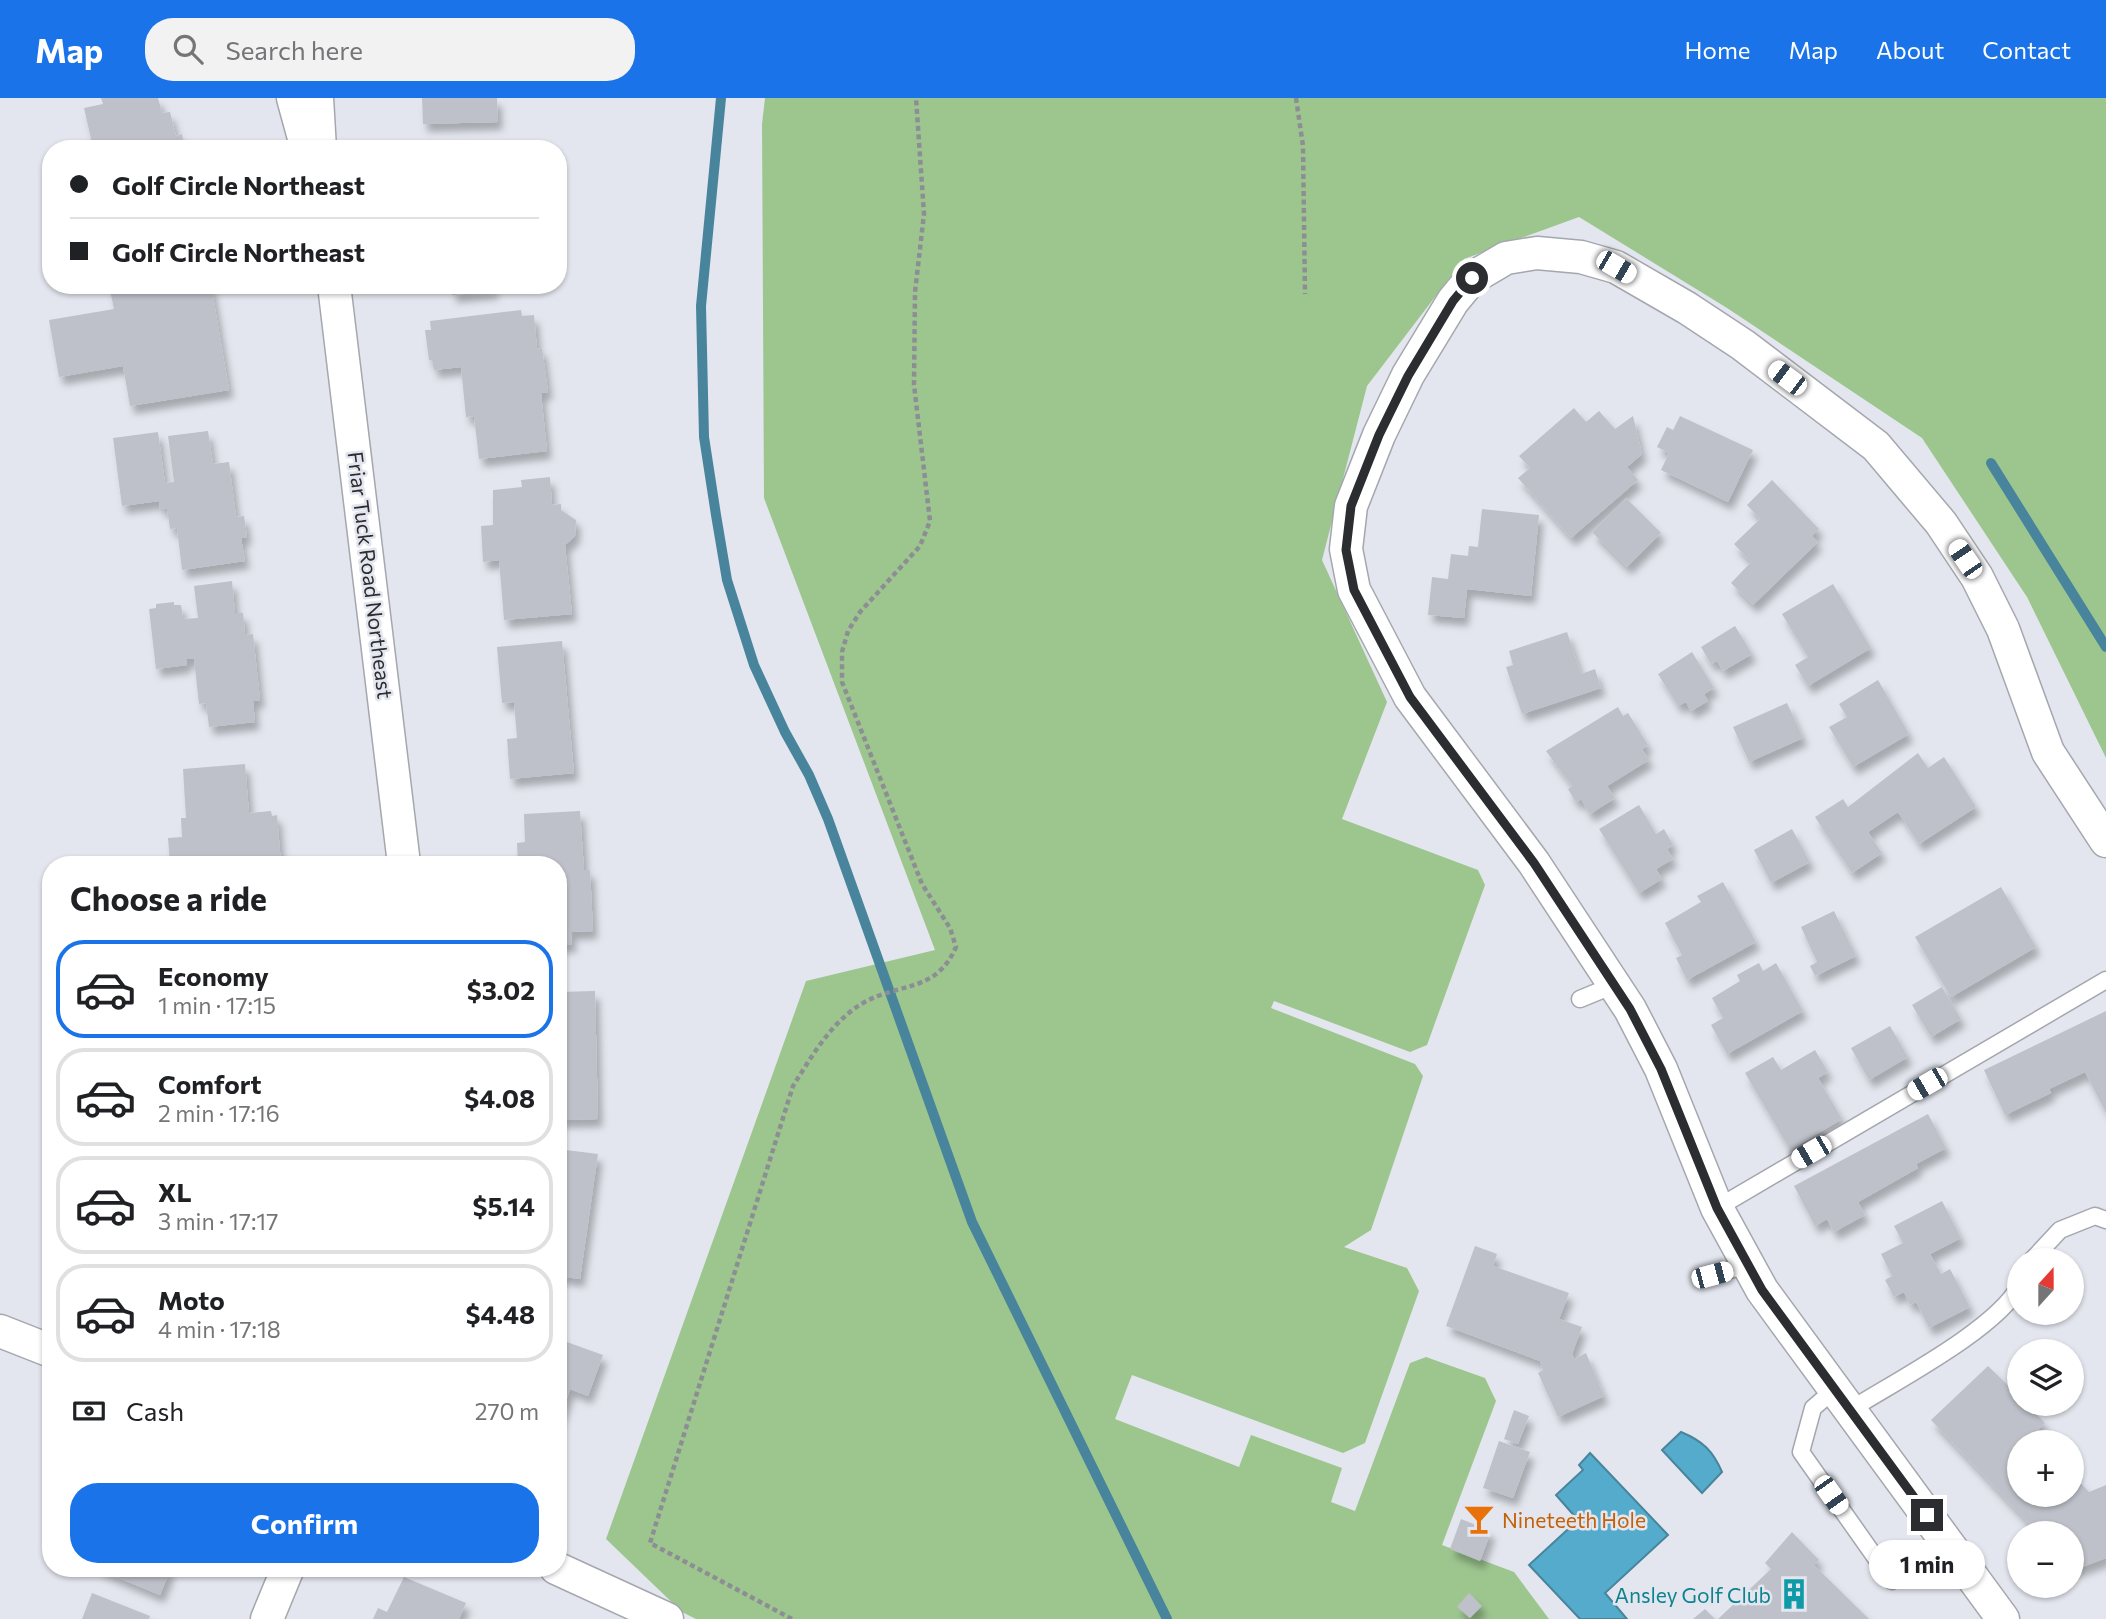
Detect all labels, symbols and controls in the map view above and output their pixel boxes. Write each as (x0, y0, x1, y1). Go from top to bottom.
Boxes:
search box (145, 18, 635, 81)
text: Map (35, 29, 103, 70)
icon: search (169, 30, 207, 68)
text: Search here (225, 34, 363, 65)
text: Home (1685, 35, 1751, 64)
text: Map (1789, 35, 1838, 64)
text: About (1876, 35, 1944, 64)
text: Contact (1982, 35, 2071, 64)
text: Golf Circle Northeast (112, 169, 365, 200)
text: Golf Circle Northeast (112, 236, 365, 267)
car (1593, 247, 1640, 287)
route start (1456, 262, 1488, 294)
car (1764, 357, 1811, 399)
street label: Friar Tuck Road Northeast (343, 450, 399, 700)
car (1945, 536, 1986, 582)
text: Choose a ride (70, 878, 267, 918)
icon: car (74, 958, 137, 1021)
text: Economy (158, 960, 269, 991)
text: $3.02 (467, 974, 535, 1005)
text: 1 min · 17:15 (158, 991, 276, 1019)
car (1904, 1064, 1951, 1104)
icon: car (74, 1066, 137, 1129)
text: Comfort (158, 1068, 261, 1099)
text: $4.08 (464, 1082, 535, 1113)
text: 2 min · 17:16 (158, 1099, 280, 1127)
car (1788, 1132, 1835, 1172)
icon: car (74, 1174, 137, 1237)
text: XL (158, 1176, 192, 1207)
text: $5.14 (473, 1190, 535, 1221)
text: 3 min · 17:17 (158, 1207, 278, 1235)
north arrow (2007, 1248, 2084, 1325)
map controls (2007, 1248, 2084, 1598)
car (1689, 1259, 1736, 1291)
icon: car (74, 1282, 137, 1345)
text: Moto (158, 1284, 225, 1315)
text: $4.48 (465, 1298, 535, 1329)
text: 4 min · 17:18 (158, 1315, 281, 1343)
button: layers (2007, 1339, 2084, 1416)
icon: cash (70, 1392, 108, 1430)
text: Cash (126, 1395, 184, 1426)
text: 270 m (475, 1397, 539, 1425)
button: + (2007, 1430, 2084, 1507)
car (1811, 1472, 1852, 1518)
button: Confirm (70, 1483, 539, 1563)
route end (1911, 1499, 1943, 1531)
bar icon: Nineteeth Hole (1462, 1502, 1496, 1536)
place label: Nineteeth Hole (1502, 1507, 1646, 1532)
button: − (2007, 1521, 2084, 1598)
callout: 1 min (1869, 1540, 1985, 1588)
text: 1 min (1900, 1550, 1954, 1578)
building icon: Ansley Golf Club (1777, 1577, 1811, 1611)
place label: Ansley Golf Club (1614, 1582, 1771, 1607)

